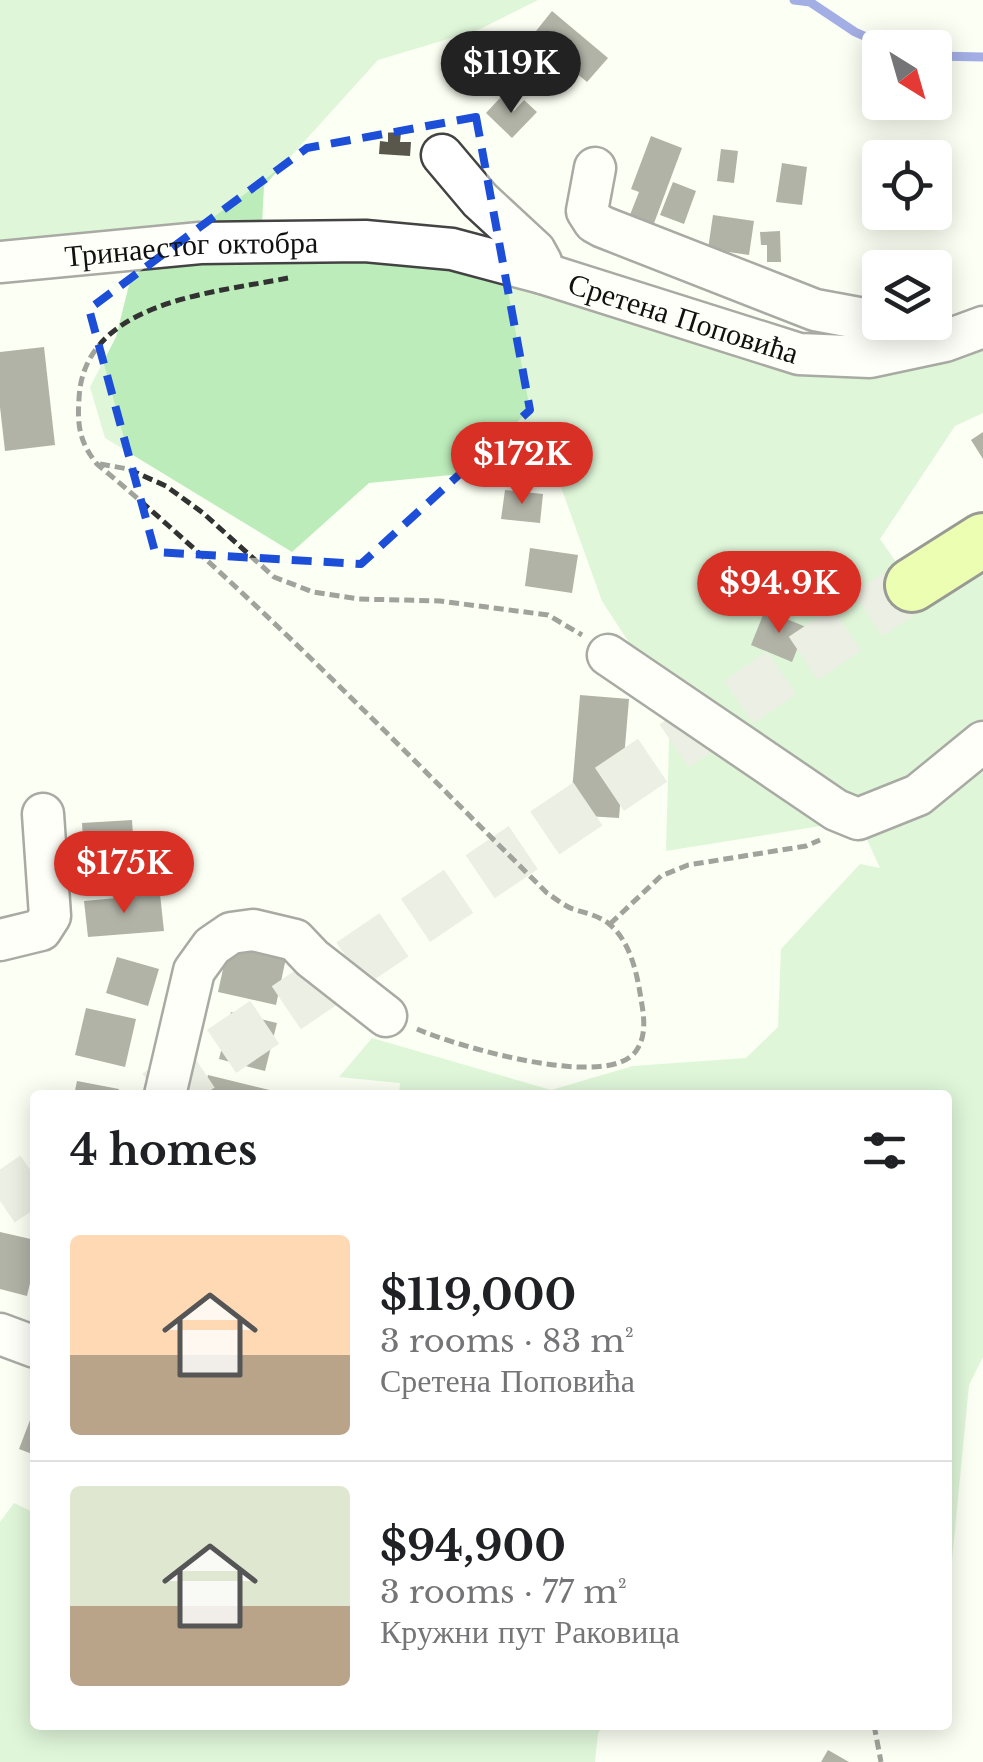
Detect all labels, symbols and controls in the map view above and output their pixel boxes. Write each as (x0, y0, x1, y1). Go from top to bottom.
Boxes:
north arrow (862, 30, 952, 120)
map controls (862, 30, 952, 340)
pin: $119K (441, 31, 581, 116)
text: $119K (463, 43, 559, 83)
button: locate (862, 140, 952, 230)
street label: Тринаестог октобра (63, 223, 318, 274)
button: layers (862, 250, 952, 340)
street label: Сретена Поповића (564, 264, 803, 371)
pin: $172K (452, 422, 592, 507)
text: $172K (473, 434, 571, 474)
pin: $94.9K (698, 551, 860, 636)
text: $94.9K (719, 563, 839, 603)
pin: $175K (54, 831, 194, 916)
text: $175K (76, 843, 172, 883)
icon: filters (857, 1123, 912, 1178)
text: 4 homes (70, 1124, 257, 1176)
text: $119,000 (380, 1269, 576, 1321)
icon: home (150, 1275, 270, 1395)
text: 3 rooms · 83 m² (380, 1321, 634, 1361)
text: Сретена Поповића (380, 1361, 635, 1401)
text: $94,900 (380, 1520, 566, 1572)
icon: home (150, 1526, 270, 1646)
text: 3 rooms · 77 m² (380, 1572, 627, 1612)
text: Кружни пут Раковица (380, 1612, 680, 1652)

